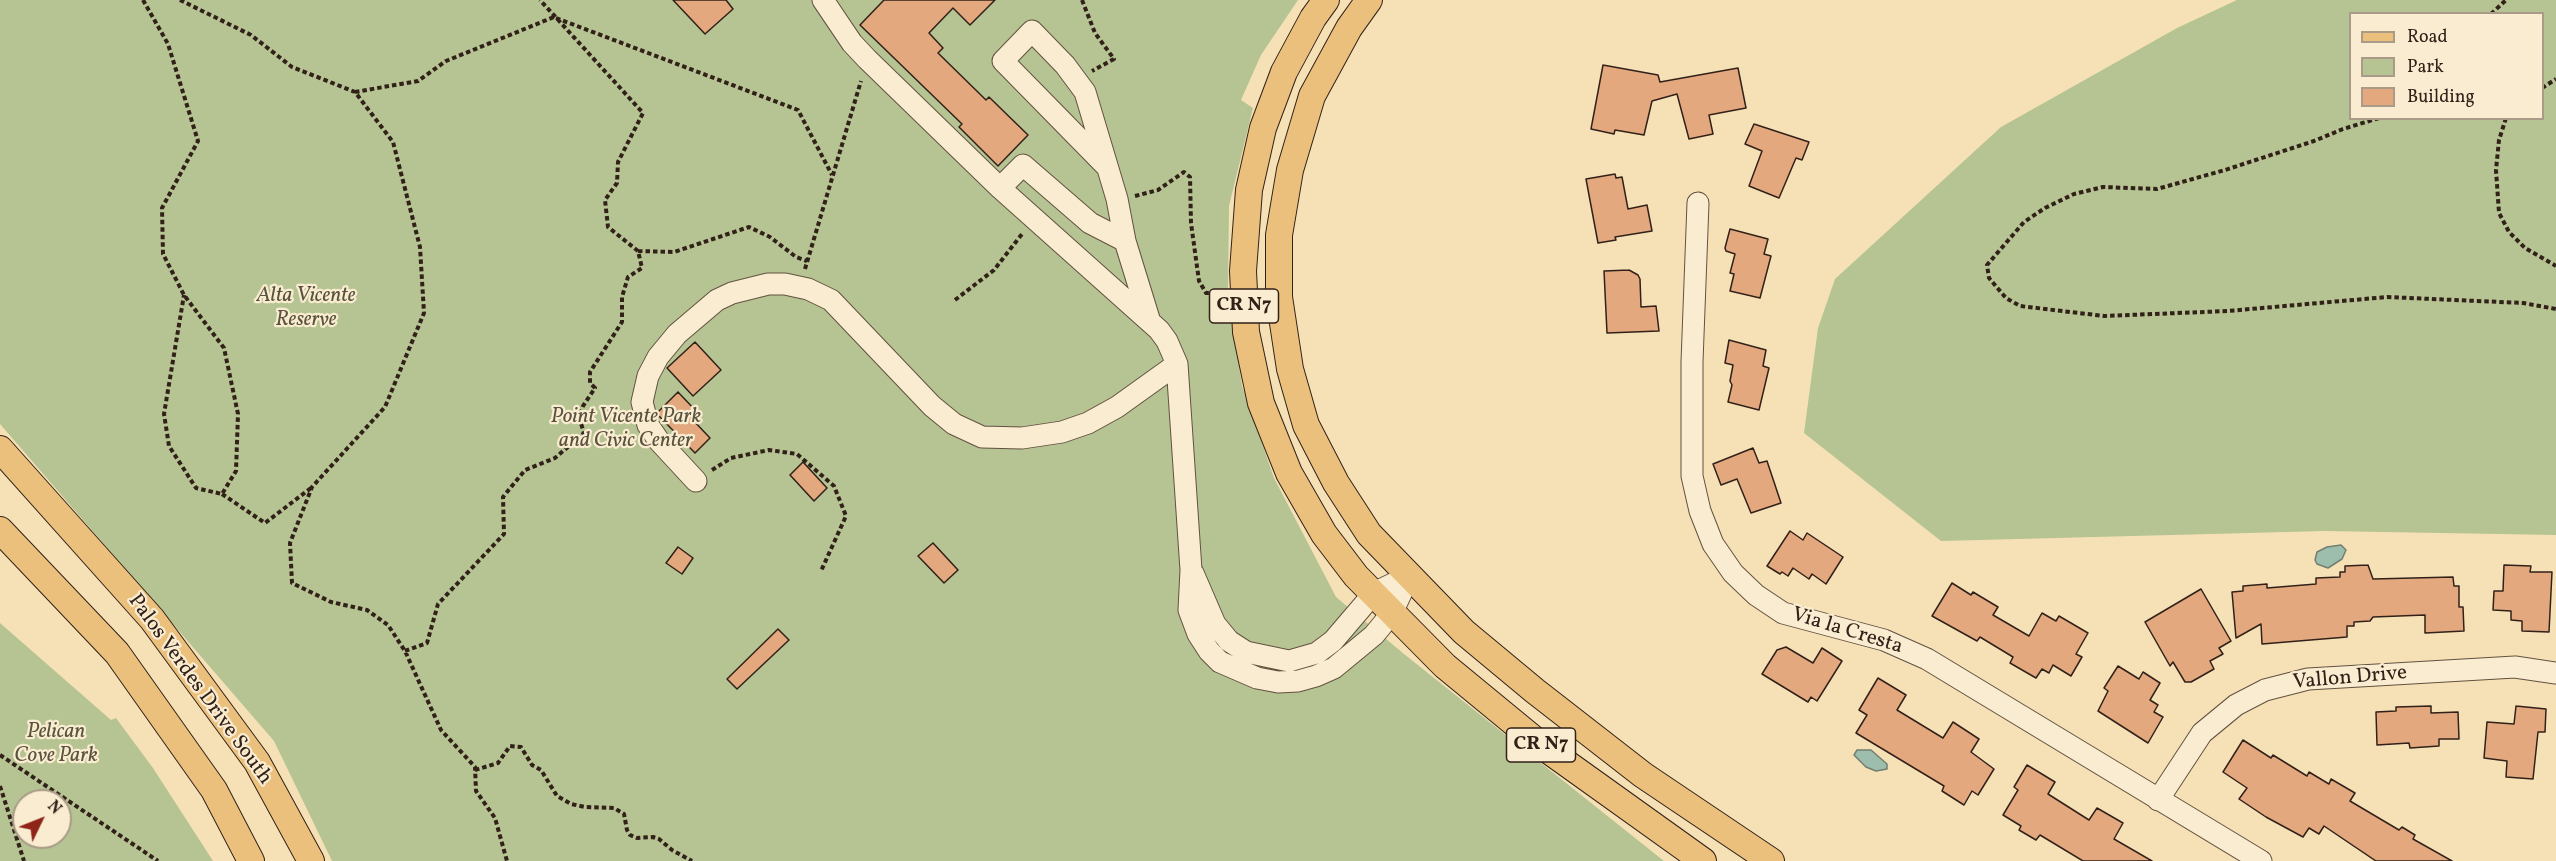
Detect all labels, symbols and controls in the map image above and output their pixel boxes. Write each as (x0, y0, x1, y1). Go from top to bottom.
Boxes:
legend (2349, 12, 2544, 120)
text: Road (2407, 25, 2448, 50)
text: Park (2407, 55, 2444, 80)
text: Building (2407, 85, 2475, 110)
park label: Alta Vicente Reserve (257, 284, 355, 334)
road number: CR N7 (1210, 289, 1278, 323)
park label: Point Vicente Park and Civic Center (551, 405, 701, 455)
street label: Palos Verdes Drive South (121, 590, 277, 790)
street label: Via la Cresta (1789, 603, 1905, 661)
street label: Vallon Drive (2292, 661, 2408, 697)
park label: Pelican Cove Park (14, 720, 98, 770)
road number: CR N7 (1506, 728, 1576, 762)
north arrow (12, 789, 72, 849)
text: N (42, 796, 66, 820)

